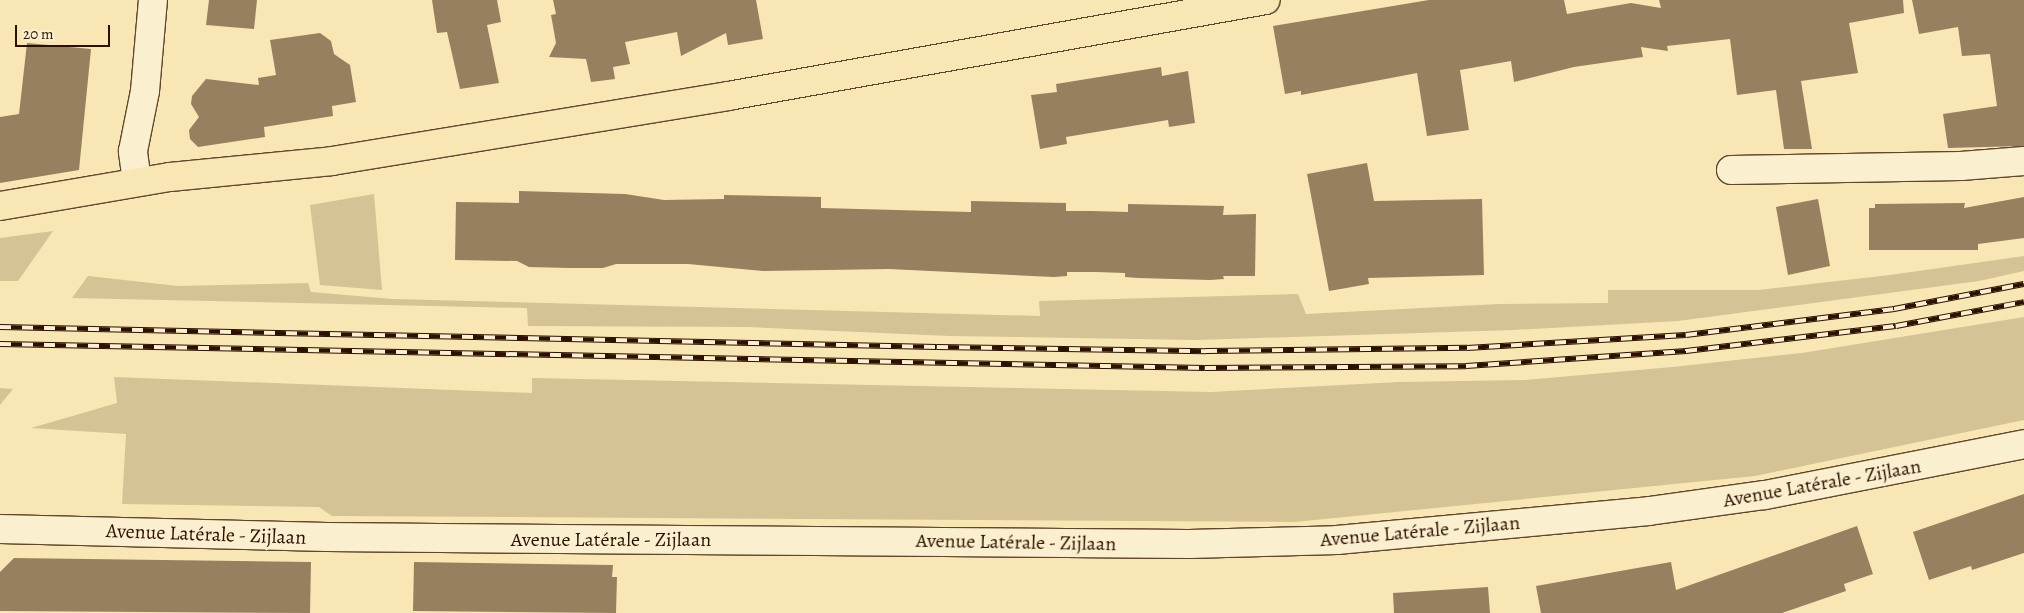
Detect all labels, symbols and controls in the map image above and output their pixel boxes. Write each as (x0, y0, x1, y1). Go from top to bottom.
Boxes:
scale bar (18, 15, 112, 47)
text: 20 m (23, 24, 54, 44)
street label: Avenue Latérale - Zijlaan (1721, 454, 1923, 512)
street label: Avenue Latérale - Zijlaan (1319, 510, 1521, 552)
street label: Avenue Latérale - Zijlaan (105, 518, 307, 550)
street label: Avenue Latérale - Zijlaan (510, 527, 712, 551)
street label: Avenue Latérale - Zijlaan (915, 528, 1117, 556)

